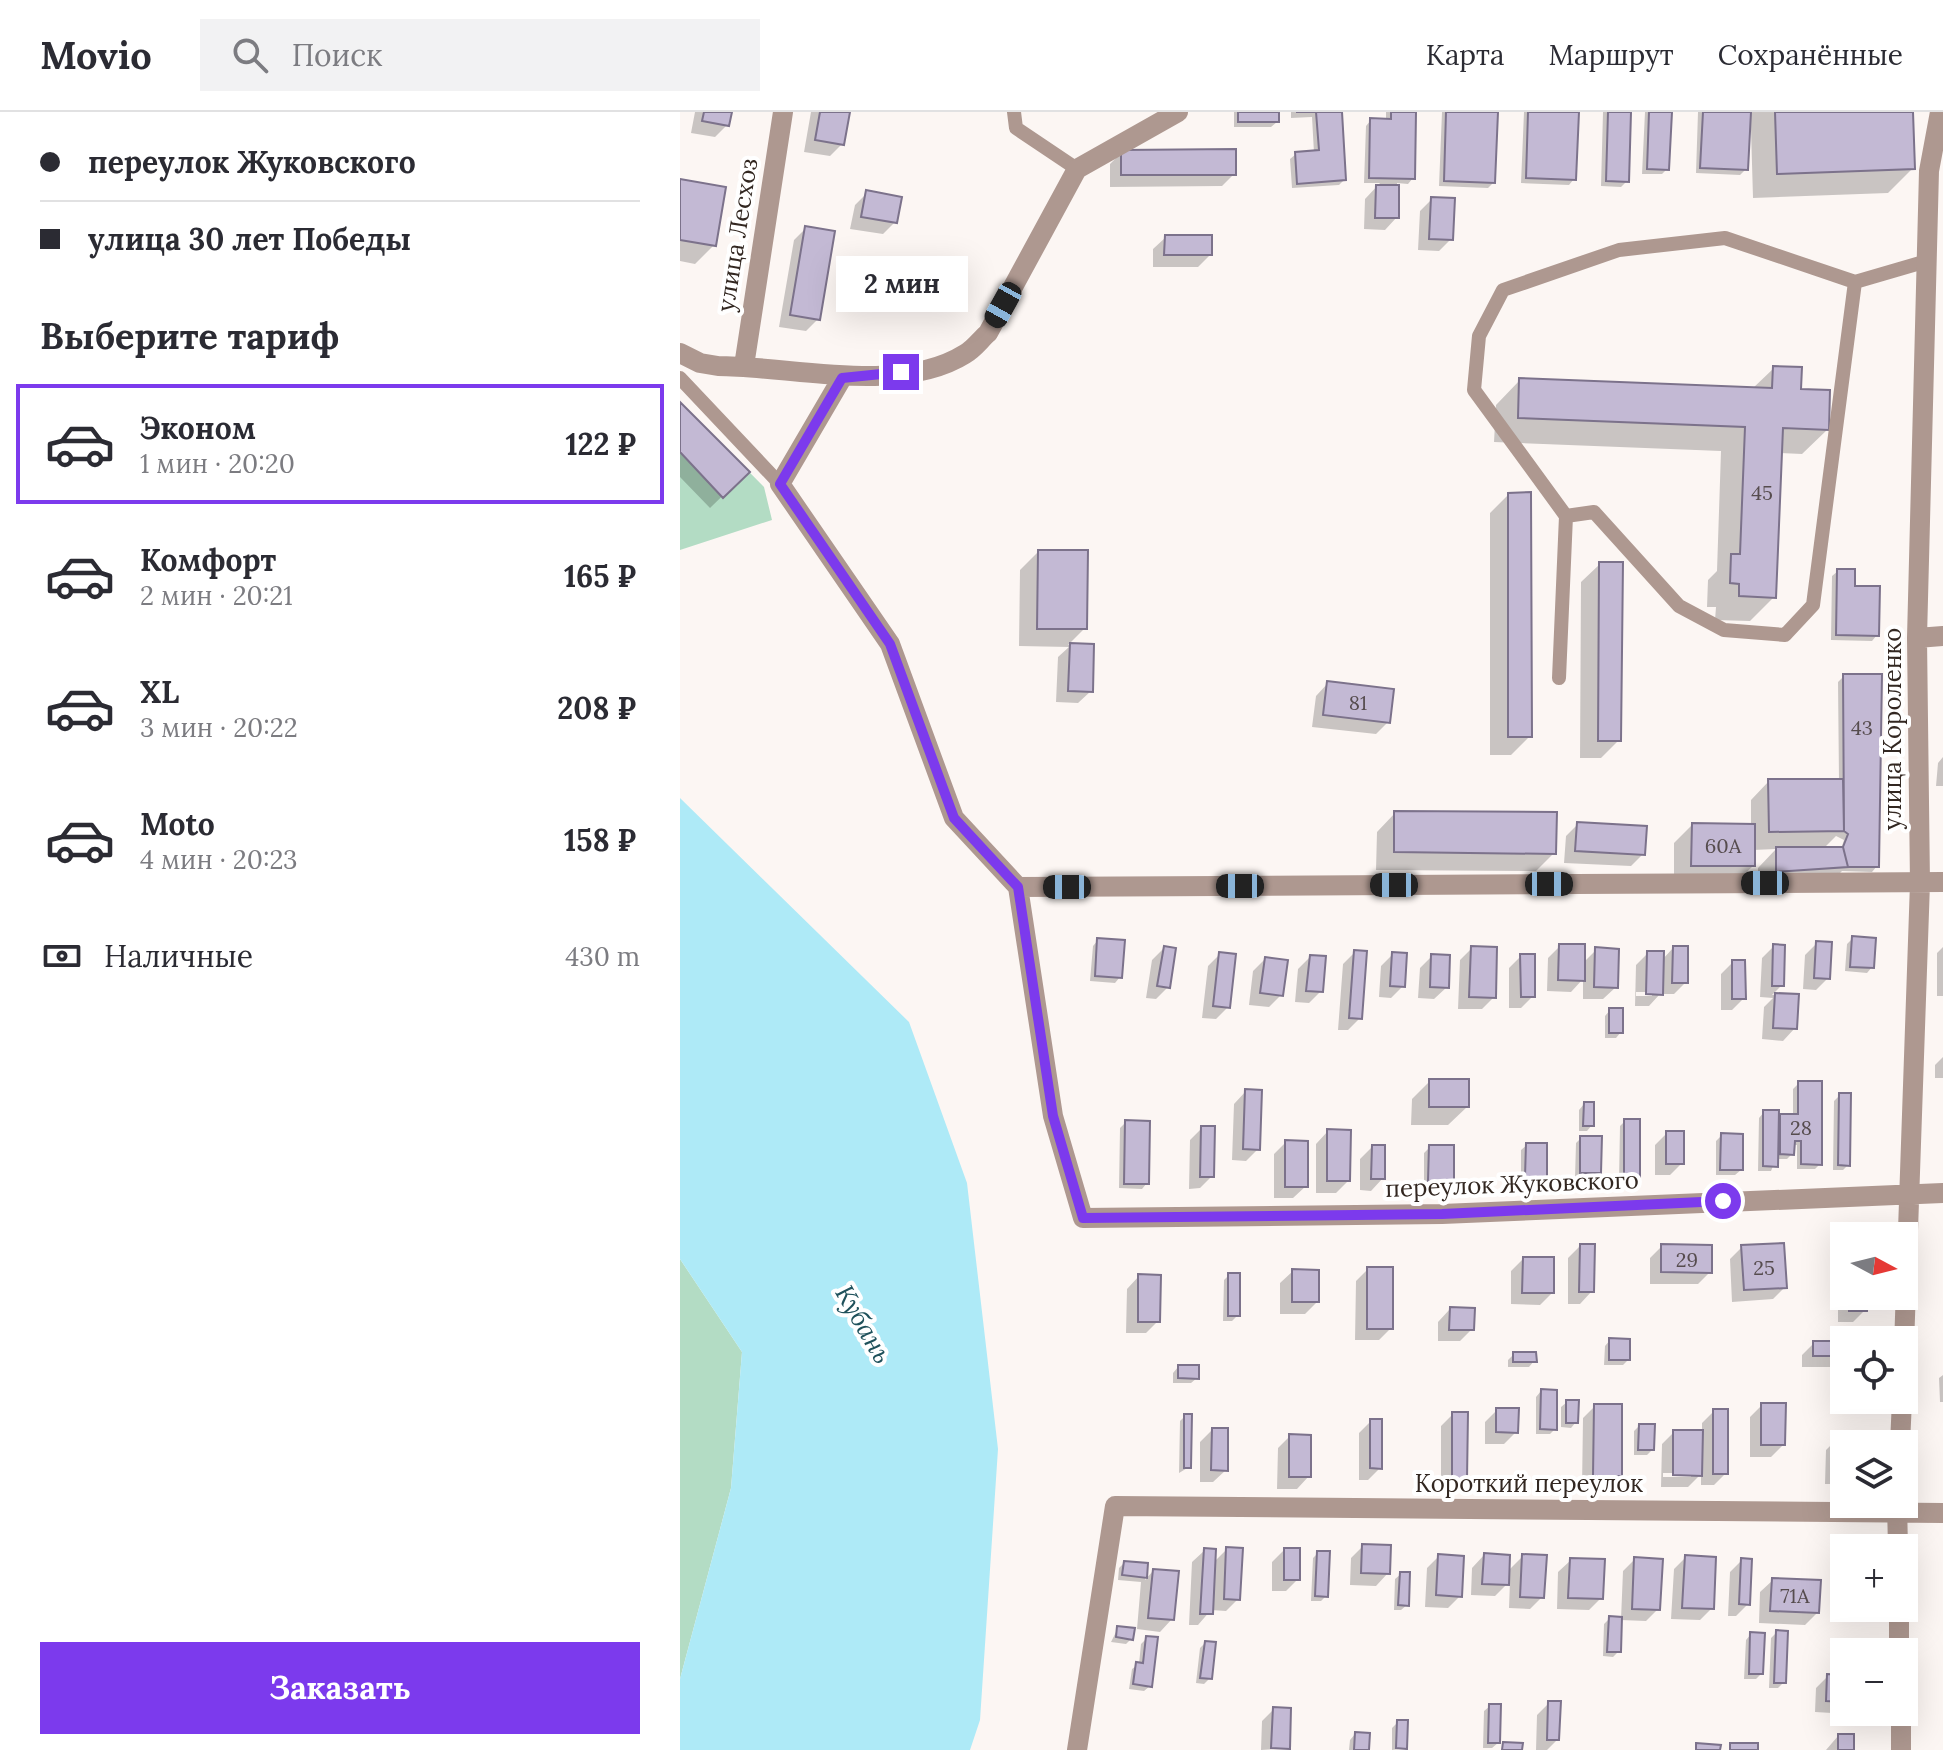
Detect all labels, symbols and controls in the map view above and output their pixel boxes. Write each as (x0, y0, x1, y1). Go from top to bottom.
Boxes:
search box (200, 19, 760, 91)
text: Movio (40, 31, 152, 79)
icon: search (228, 33, 272, 77)
text: Поиск (292, 36, 382, 74)
text: Карта (1426, 37, 1504, 73)
text: Маршрут (1548, 37, 1674, 73)
text: Сохранённые (1718, 37, 1903, 73)
text: переулок Жуковского (88, 143, 416, 181)
street label: улица Лесхоз (710, 156, 764, 314)
text: улица 30 лет Победы (88, 220, 411, 258)
callout: 2 мин (835, 256, 967, 312)
text: 2 мин (864, 267, 940, 300)
car (981, 278, 1025, 332)
text: Выберите тариф (40, 313, 339, 359)
route end (883, 354, 919, 390)
icon: car (44, 408, 116, 480)
text: Эконом (140, 409, 256, 447)
text: 122 ₽ (565, 425, 636, 463)
text: 1 мин · 20:20 (140, 447, 295, 480)
house number: 45 (1751, 480, 1773, 505)
icon: car (44, 540, 116, 612)
text: Комфорт (140, 541, 276, 579)
text: 165 ₽ (564, 557, 636, 595)
text: 2 мин · 20:21 (140, 579, 293, 612)
street label: улица Короленко (1877, 628, 1908, 830)
icon: car (44, 672, 116, 744)
text: XL (140, 673, 179, 711)
text: 208 ₽ (557, 689, 636, 727)
house number: 81 (1349, 690, 1367, 715)
text: 3 мин · 20:22 (140, 711, 298, 744)
house number: 43 (1851, 715, 1873, 740)
icon: car (44, 804, 116, 876)
text: Moto (140, 805, 215, 843)
text: 158 ₽ (564, 821, 636, 859)
house number: 60А (1705, 833, 1742, 858)
text: 4 мин · 20:23 (140, 843, 297, 876)
car (1741, 871, 1789, 895)
car (1525, 872, 1573, 896)
car (1370, 873, 1418, 897)
car (1216, 874, 1264, 898)
car (1043, 875, 1091, 899)
icon: cash (40, 934, 84, 978)
text: Наличные (104, 937, 253, 975)
text: 430 m (565, 940, 640, 973)
house number: 28 (1790, 1115, 1812, 1140)
street label: переулок Жуковского (1385, 1164, 1639, 1204)
route start (1705, 1183, 1741, 1219)
north arrow (1830, 1222, 1918, 1310)
map controls (1830, 1222, 1918, 1726)
house number: 29 (1676, 1247, 1698, 1272)
house number: 25 (1753, 1255, 1775, 1280)
water label: Кубань (828, 1279, 900, 1369)
button: locate (1830, 1326, 1918, 1414)
button: layers (1830, 1430, 1918, 1518)
street label: Короткий переулок (1415, 1468, 1643, 1499)
button: + (1830, 1534, 1918, 1622)
house number: 71А (1780, 1583, 1810, 1608)
button: − (1830, 1638, 1918, 1726)
button: Заказать (40, 1642, 640, 1734)

